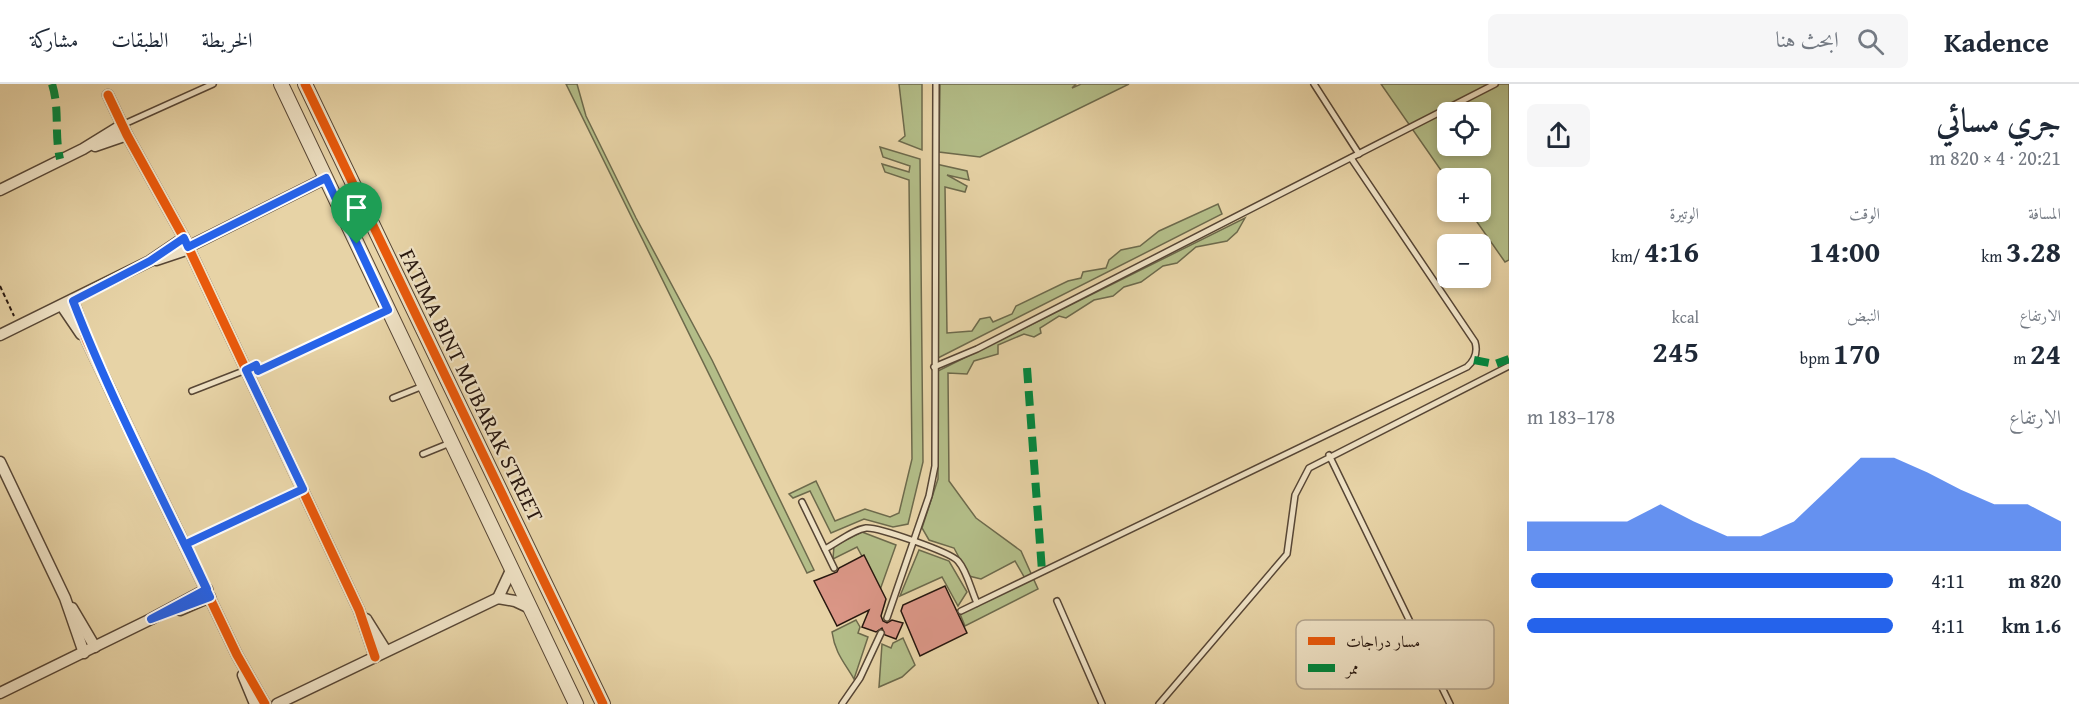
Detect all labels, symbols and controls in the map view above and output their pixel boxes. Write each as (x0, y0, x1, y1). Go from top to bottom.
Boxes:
search box (1488, 14, 1908, 68)
text: Kadence (1944, 21, 2049, 62)
text: ابحث هنا (1775, 23, 1839, 55)
text: مشاركة (30, 24, 78, 55)
text: الطبقات (111, 24, 168, 55)
text: الخريطة (201, 24, 253, 55)
icon: search (1854, 25, 1887, 58)
text: جري مسائي (1936, 96, 2061, 144)
map controls (1437, 102, 1491, 288)
button: locate (1437, 102, 1491, 156)
button: share (1527, 104, 1590, 167)
text: 20:21 · 4 × 820 m (1929, 143, 2061, 172)
button: + (1437, 168, 1491, 222)
pin (331, 182, 382, 244)
icon: arrive (340, 191, 373, 224)
text: الوتيرة (1669, 201, 1699, 225)
text: الوقت (1849, 201, 1880, 225)
text: المسافة (2028, 201, 2061, 225)
text: 4:16 (1644, 229, 1699, 273)
text: 14:00 (1809, 229, 1880, 273)
text: 3.28 (2006, 229, 2061, 273)
button: − (1437, 234, 1491, 288)
street label: FATIMA BINT MUBARAK STREET (392, 243, 552, 527)
text: /km (1612, 244, 1644, 268)
text: km (1981, 244, 2006, 268)
text: النبض (1847, 303, 1880, 327)
text: الارتفاع (2019, 303, 2061, 327)
text: kcal (1672, 305, 1699, 329)
text: 245 (1652, 329, 1699, 373)
text: 170 (1833, 331, 1880, 375)
text: 24 (2030, 331, 2061, 375)
text: bpm (1800, 346, 1833, 370)
text: m (2013, 346, 2030, 370)
text: 178–183 m (1527, 402, 1615, 431)
text: الارتفاع (2009, 402, 2061, 431)
text: 4:11 (1931, 566, 1965, 595)
text: 820 m (2008, 566, 2061, 595)
text: 4:11 (1931, 611, 1965, 640)
text: 1.6 km (2002, 611, 2061, 640)
legend (1296, 620, 1494, 689)
text: مسار دراجات (1346, 629, 1420, 653)
text: ممر (1344, 656, 1359, 680)

